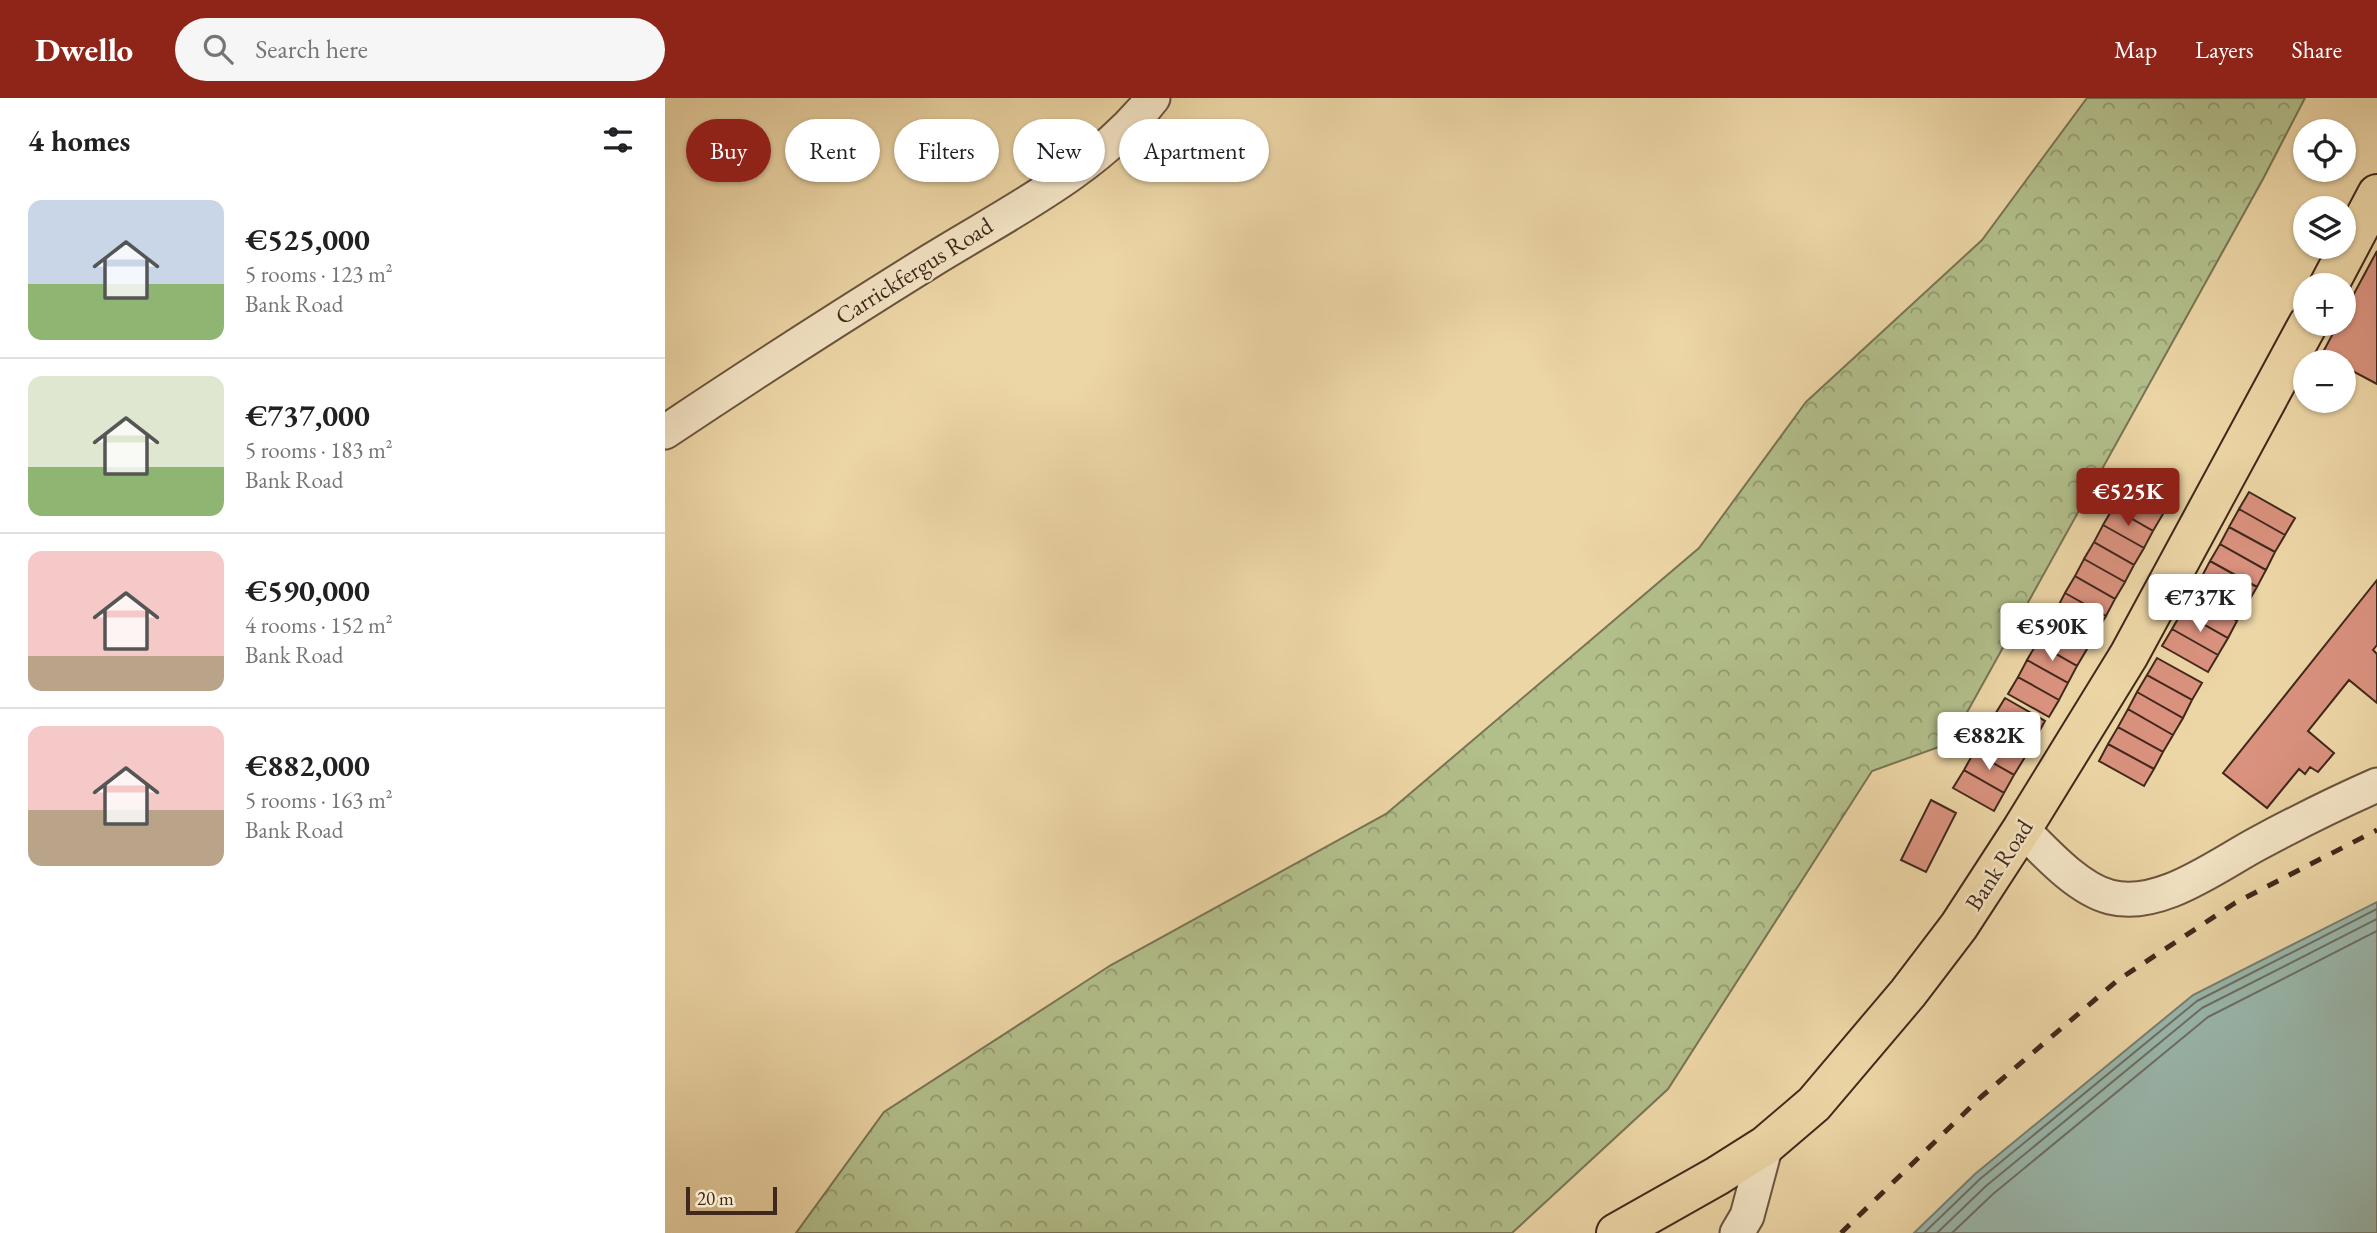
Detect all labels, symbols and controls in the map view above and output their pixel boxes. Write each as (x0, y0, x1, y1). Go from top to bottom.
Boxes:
search box (175, 18, 665, 81)
text: Dwello (35, 28, 133, 71)
icon: search (199, 30, 237, 68)
text: Search here (255, 32, 368, 66)
text: Map (2114, 34, 2157, 65)
text: Layers (2195, 34, 2254, 65)
text: Share (2292, 34, 2342, 65)
chip: Buy (686, 119, 771, 182)
chip: Rent (785, 119, 880, 182)
chip: Filters (894, 119, 999, 182)
chip: New (1013, 119, 1105, 182)
chip: Apartment (1119, 119, 1269, 182)
map controls (2293, 119, 2356, 413)
button: locate (2293, 119, 2356, 182)
text: 4 homes (28, 121, 130, 160)
icon: filters (599, 121, 637, 159)
button: layers (2293, 196, 2356, 259)
street label: Carrickfergus Road (829, 209, 999, 331)
text: €525,000 (245, 220, 370, 259)
icon: home (84, 228, 168, 312)
text: 5 rooms · 123 m² (245, 259, 393, 289)
button: + (2293, 273, 2356, 336)
text: Bank Road (245, 289, 343, 319)
button: − (2293, 350, 2356, 413)
text: €737,000 (245, 396, 370, 435)
icon: home (84, 404, 168, 488)
text: 5 rooms · 183 m² (245, 435, 393, 465)
text: Bank Road (245, 465, 343, 495)
pin: €525K (2079, 468, 2177, 528)
text: €525K (2092, 476, 2164, 506)
text: €590,000 (245, 571, 370, 610)
pin: €737K (2151, 574, 2249, 634)
icon: home (84, 579, 168, 663)
text: €737K (2164, 582, 2236, 612)
pin: €590K (2003, 603, 2101, 663)
text: 4 rooms · 152 m² (245, 610, 393, 640)
text: €590K (2016, 611, 2088, 641)
text: Bank Road (245, 640, 343, 670)
pin: €882K (1940, 712, 2038, 772)
text: €882K (1953, 720, 2025, 750)
text: €882,000 (245, 746, 370, 785)
icon: home (84, 754, 168, 838)
text: 5 rooms · 163 m² (245, 785, 393, 815)
street label: Bank Road (1958, 813, 2040, 916)
text: Bank Road (245, 815, 343, 845)
scale bar (686, 1184, 777, 1216)
text: 20 m (697, 1186, 734, 1211)

